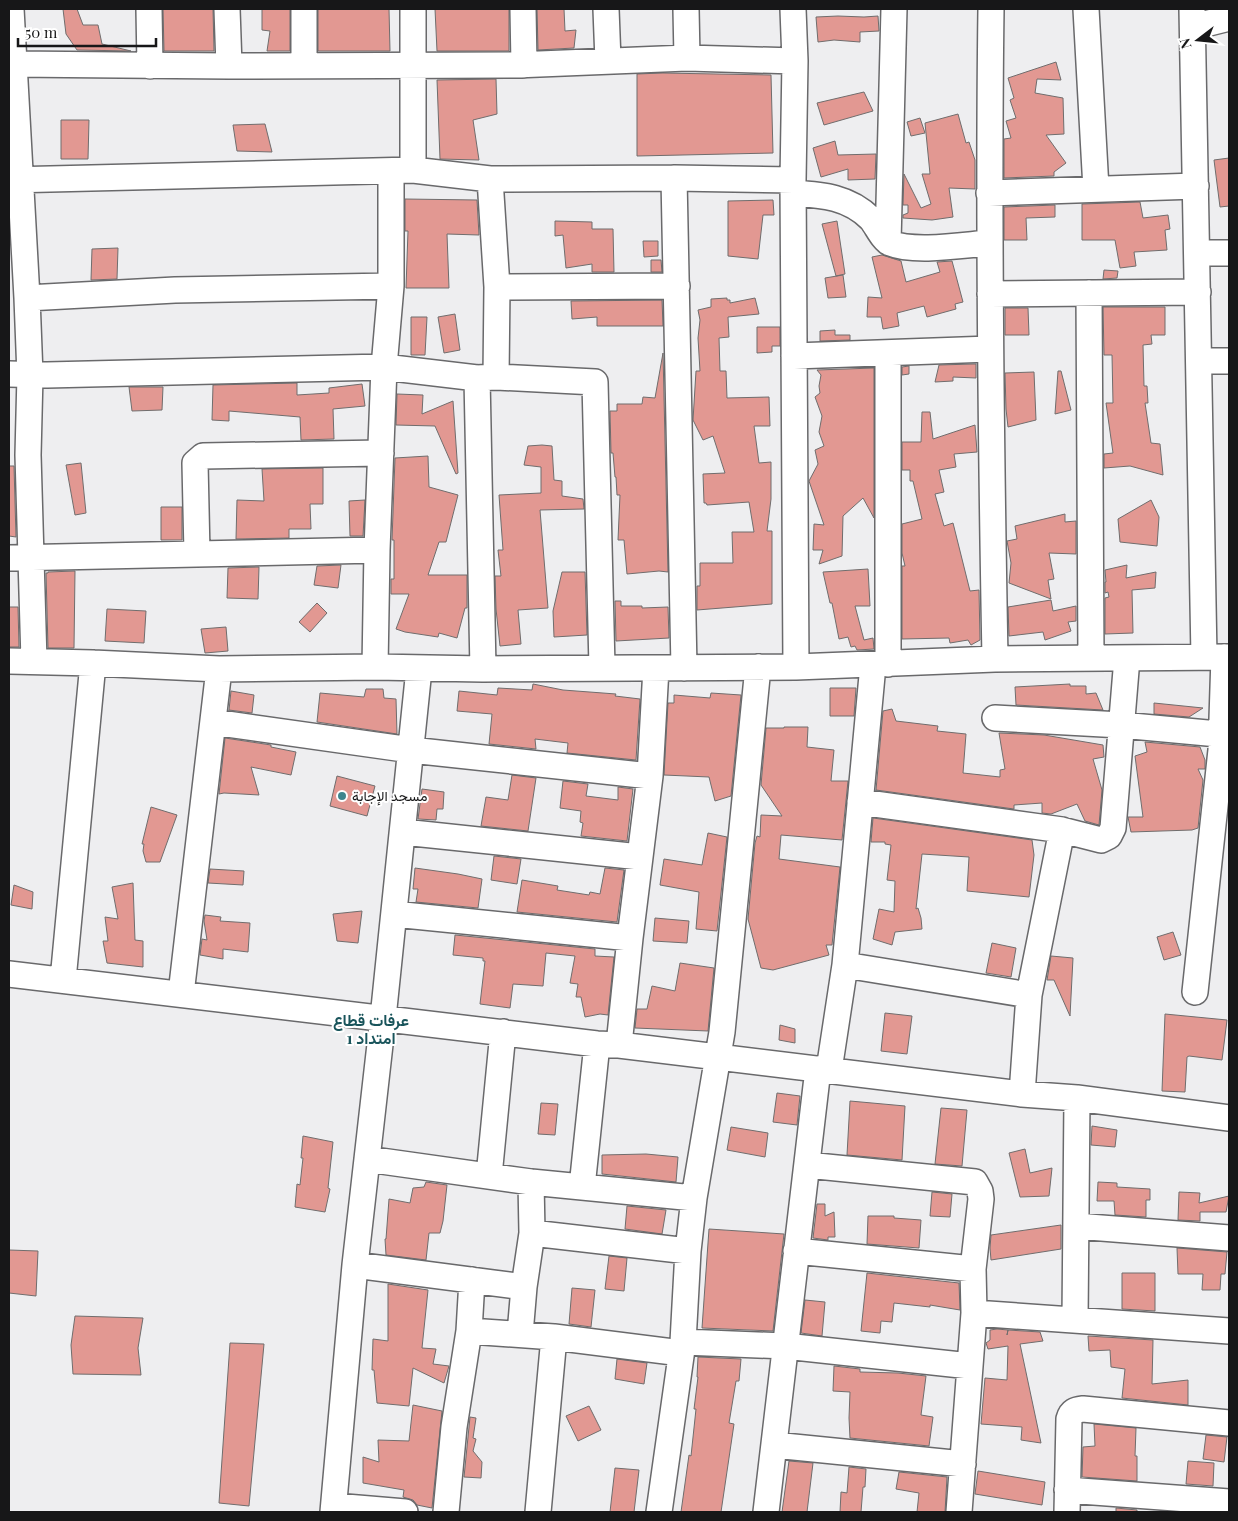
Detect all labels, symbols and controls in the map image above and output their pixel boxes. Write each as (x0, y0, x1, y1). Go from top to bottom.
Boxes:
scale bar (18, 15, 155, 47)
north arrow (1173, 15, 1223, 65)
text: 50 m (25, 22, 58, 42)
text: N (1174, 36, 1196, 51)
place label: مسجد الإجابة (352, 786, 427, 806)
marker: مسجد الإجابة (336, 790, 348, 802)
district label: عرفات قطاع 1 امتداد (333, 1009, 409, 1048)

